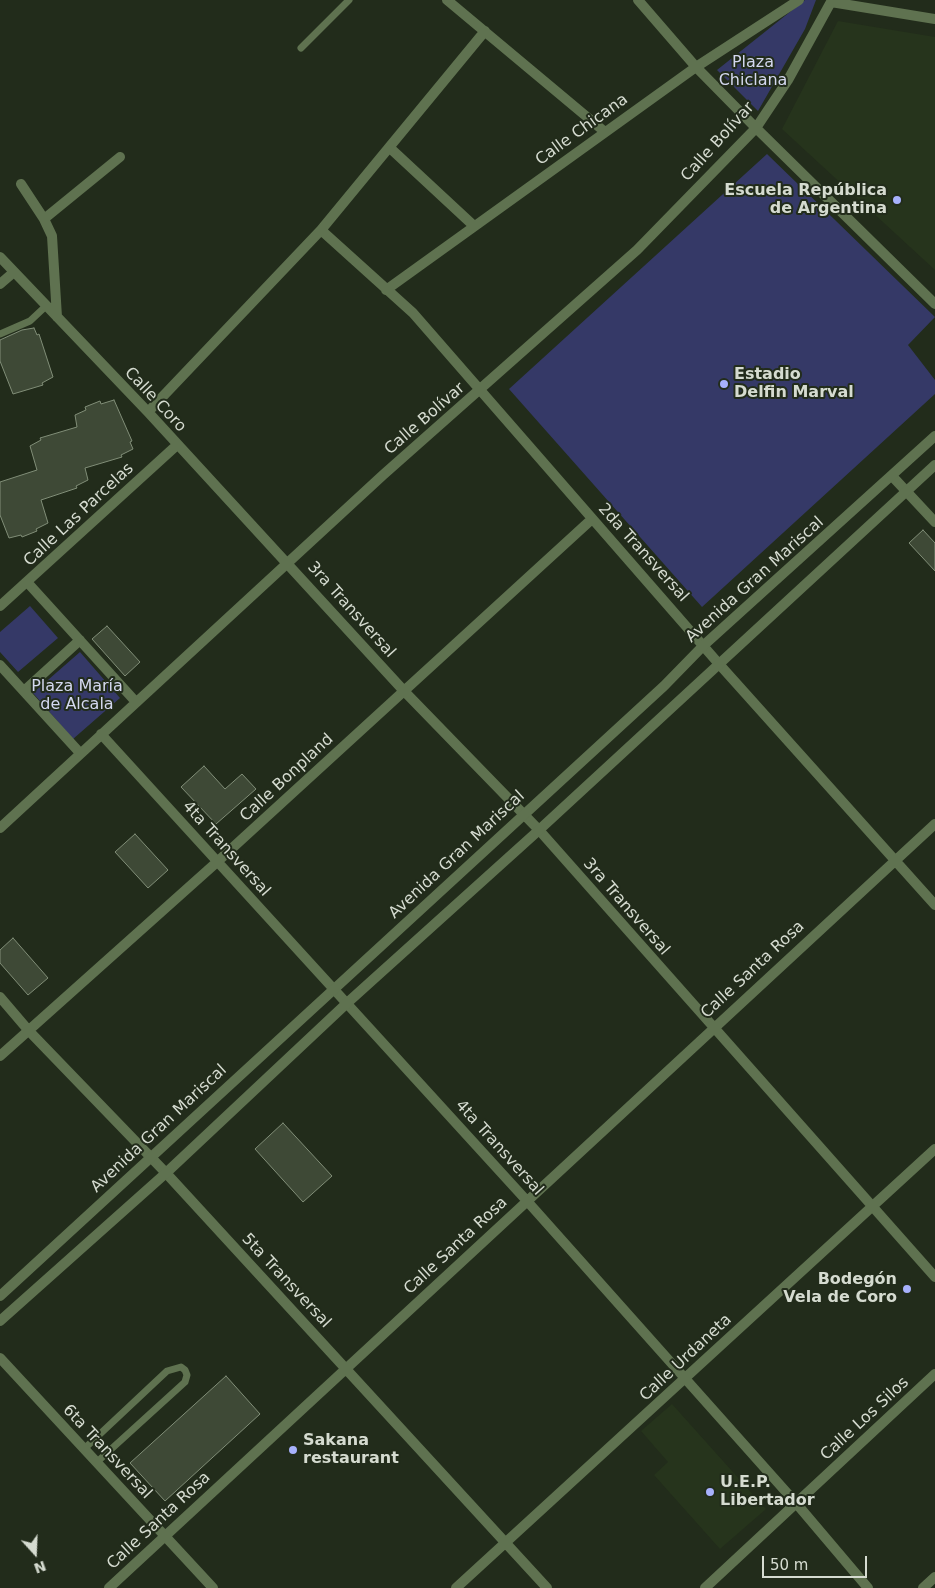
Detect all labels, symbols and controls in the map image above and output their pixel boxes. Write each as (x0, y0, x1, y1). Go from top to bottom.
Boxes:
park label: Plaza Chiclana (719, 53, 787, 91)
street label: Calle Chicana (532, 90, 632, 170)
street label: Calle Bolívar (677, 98, 759, 186)
place label: Escuela República de Argentina (724, 181, 887, 219)
marker: Escuela República de Argentina (891, 194, 903, 206)
street label: Calle Coro (120, 364, 190, 436)
place label: Estadio Delfin Marval (734, 365, 854, 403)
marker: Estadio Delfin Marval (718, 378, 730, 390)
street label: Calle Bolívar (381, 379, 469, 459)
street label: Calle Las Parcelas (20, 459, 138, 571)
street label: 2da Transversal (594, 500, 692, 606)
street label: Avenida Gran Mariscal (682, 513, 828, 647)
street label: 3ra Transversal (303, 558, 399, 662)
park label: Plaza María de Alcala (31, 677, 123, 715)
street label: Calle Bonpland (236, 730, 338, 826)
street label: Avenida Gran Mariscal (385, 787, 529, 923)
street label: 4ta Transversal (178, 797, 274, 901)
street label: 3ra Transversal (579, 855, 673, 959)
street label: Calle Santa Rosa (697, 917, 809, 1023)
street label: Avenida Gran Mariscal (87, 1061, 231, 1197)
street label: 4ta Transversal (451, 1096, 547, 1200)
street label: Calle Santa Rosa (400, 1193, 512, 1299)
street label: 5ta Transversal (237, 1230, 335, 1332)
place label: Bodegón Vela de Coro (783, 1270, 897, 1308)
marker: Bodegón Vela de Coro (901, 1283, 913, 1295)
street label: Calle Urdaneta (636, 1310, 736, 1406)
street label: Calle Los Silos (817, 1373, 913, 1465)
street label: 6ta Transversal (58, 1401, 156, 1503)
place label: Sakana restaurant (303, 1431, 399, 1469)
marker: Sakana restaurant (287, 1444, 299, 1456)
street label: Calle Santa Rosa (103, 1468, 215, 1574)
place label: U.E.P. Libertador (720, 1473, 815, 1511)
marker: U.E.P. Libertador (704, 1486, 716, 1498)
north arrow (10, 1528, 60, 1578)
scale bar (765, 1546, 870, 1578)
text: 50 m (770, 1556, 808, 1574)
text: N (32, 1558, 48, 1577)

